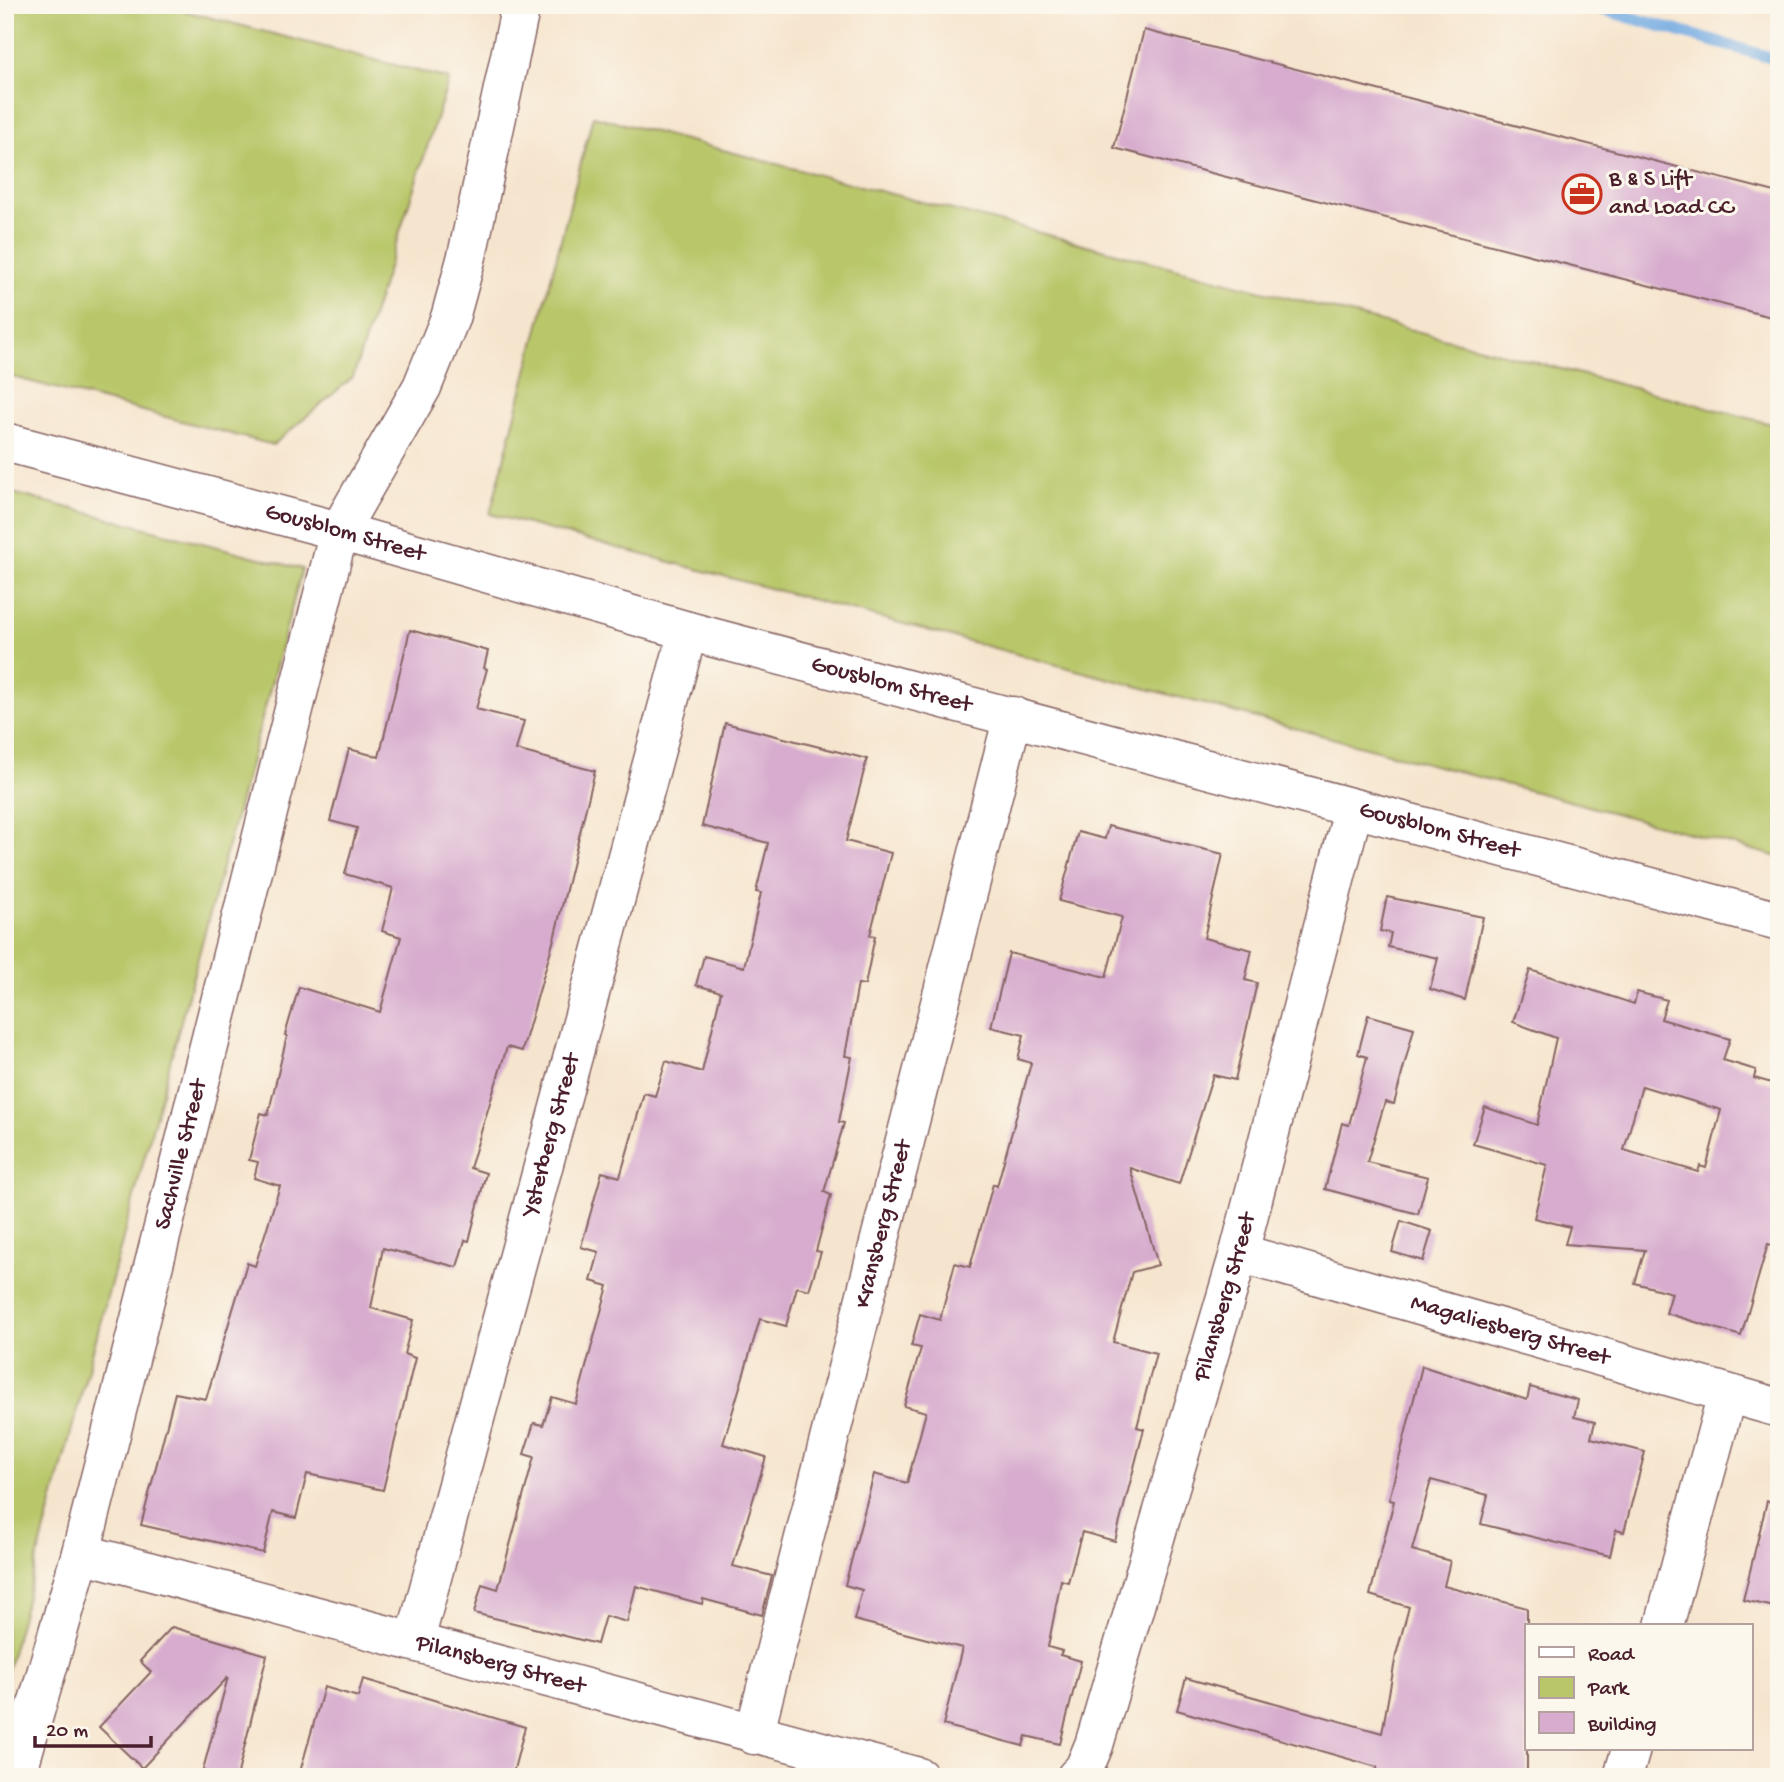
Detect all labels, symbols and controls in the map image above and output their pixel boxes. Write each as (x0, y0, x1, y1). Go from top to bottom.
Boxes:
place label: B & S Lift and Load CC (1608, 166, 1736, 223)
office icon: B & S Lift and Load CC (1561, 173, 1603, 215)
street label: Gousblom Street (262, 497, 430, 570)
street label: Gousblom Street (808, 650, 977, 721)
street label: Gousblom Street (1356, 795, 1525, 866)
street label: Ysterberg Street (515, 1048, 588, 1222)
street label: Sachville Street (149, 1074, 215, 1233)
street label: Kransberg Street (849, 1135, 920, 1311)
street label: Pilansberg Street (1187, 1208, 1264, 1386)
street label: Magaliesberg Street (1407, 1289, 1615, 1374)
legend (1525, 1624, 1752, 1750)
street label: Pilansberg Street (411, 1628, 590, 1702)
text: Road (1588, 1644, 1636, 1669)
text: Park (1587, 1678, 1631, 1703)
scale bar (35, 1705, 150, 1749)
text: Building (1587, 1714, 1657, 1739)
text: 20 m (46, 1720, 88, 1745)

